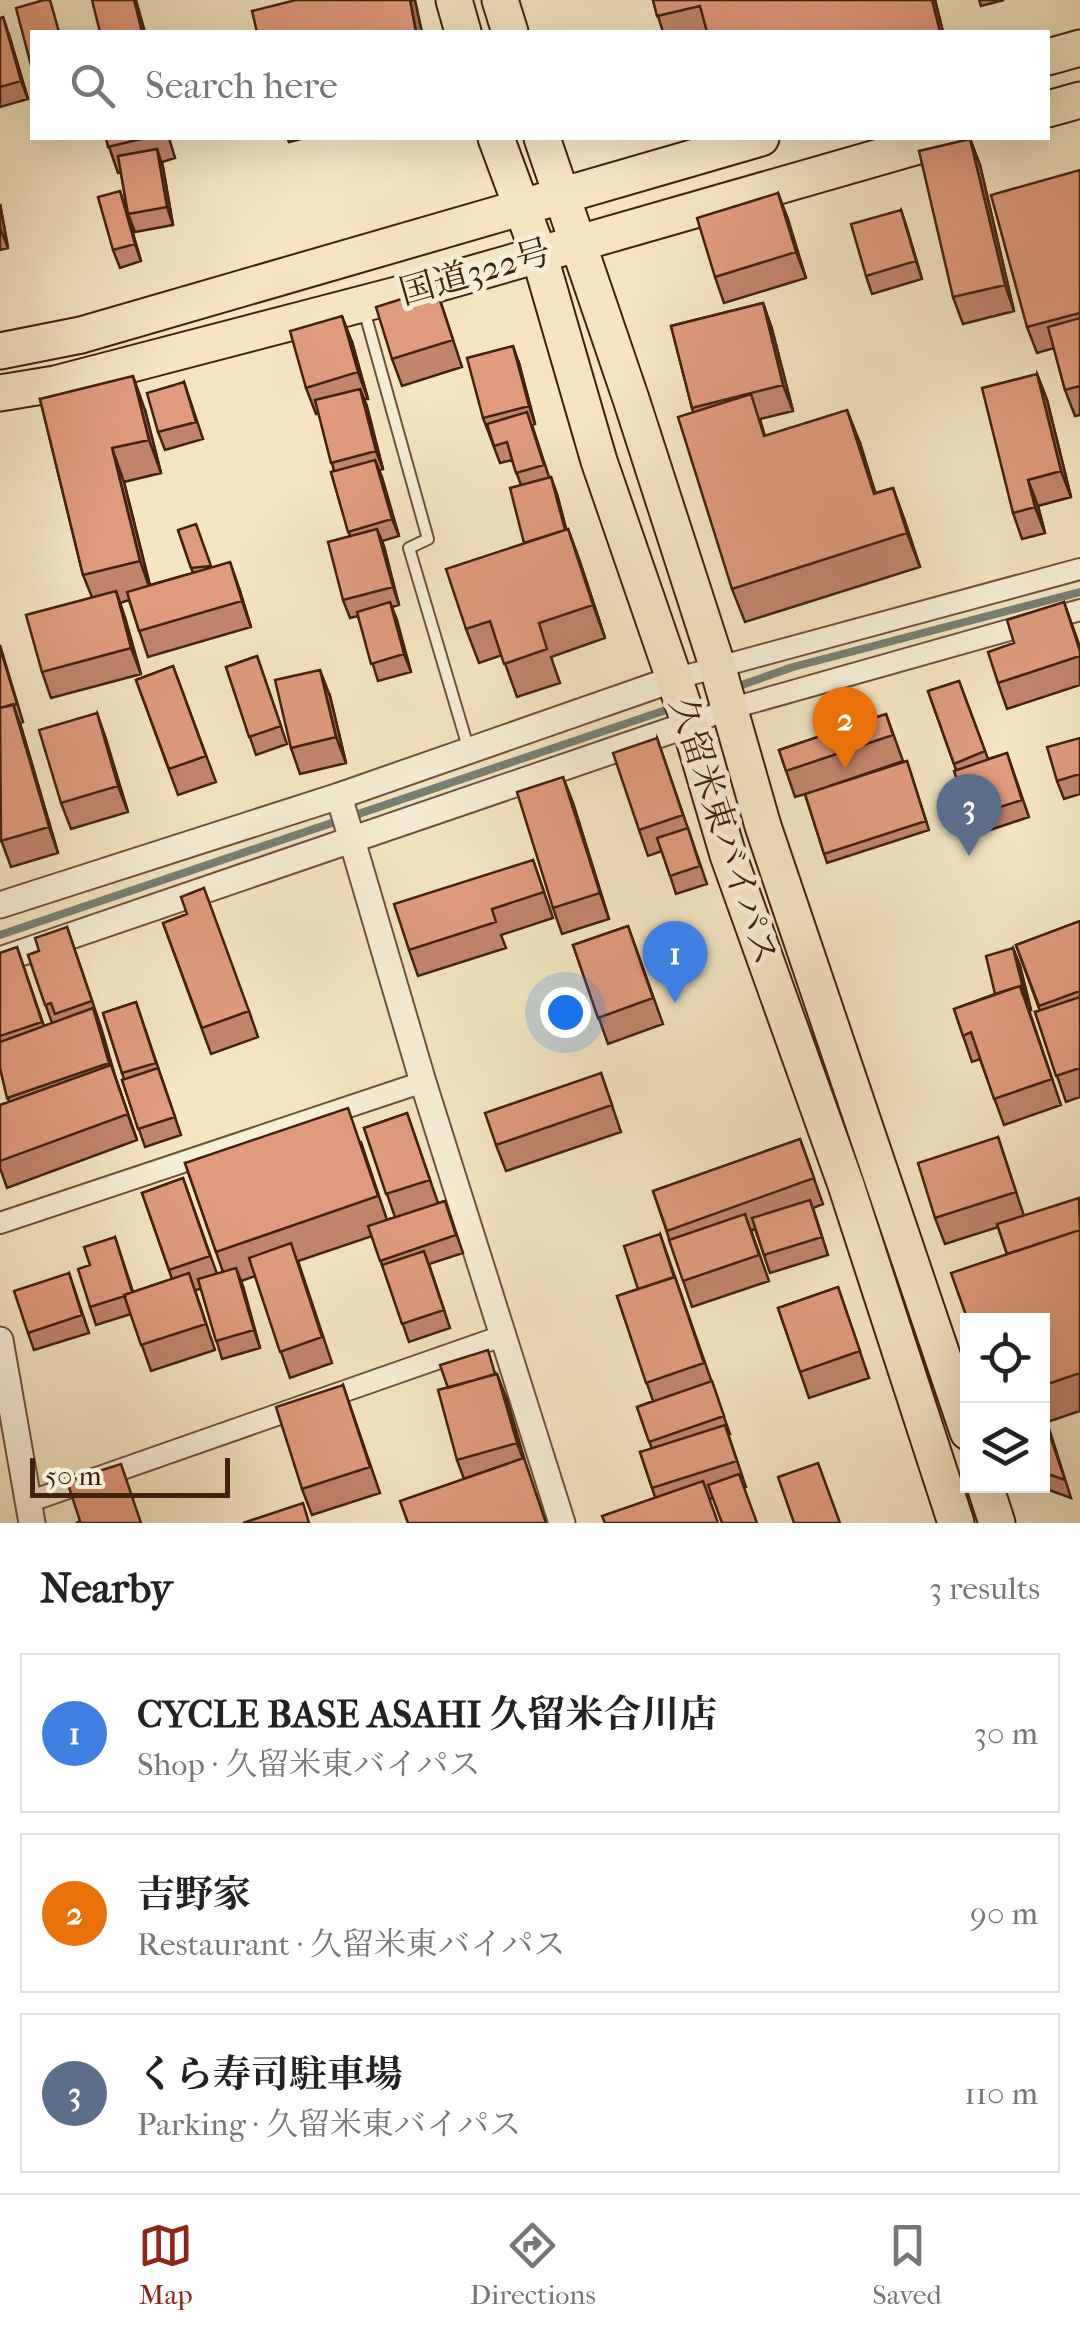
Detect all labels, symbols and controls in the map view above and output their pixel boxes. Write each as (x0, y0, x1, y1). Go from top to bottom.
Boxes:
search box (30, 30, 1050, 140)
icon: search (65, 58, 120, 113)
text: Search here (145, 63, 338, 108)
street label: 国道322号 (395, 231, 555, 313)
pin: 2 (812, 686, 878, 769)
street label: 久留米東バイパス (661, 692, 787, 970)
pin: 3 (936, 774, 1002, 856)
pin: 1 (642, 920, 708, 1003)
your location (540, 987, 591, 1038)
map controls (960, 1313, 1050, 1493)
button: locate (960, 1313, 1050, 1403)
button: layers (960, 1403, 1050, 1493)
scale bar (30, 1453, 230, 1498)
text: 50 m (45, 1459, 102, 1492)
text: Nearby (40, 1564, 172, 1613)
text: 3 results (929, 1570, 1040, 1607)
text: CYCLE BASE ASAHI 久留米合川店 (137, 1692, 718, 1737)
text: 1 (69, 1715, 80, 1752)
text: 30 m (974, 1715, 1038, 1752)
text: Shop · 久留米東バイパス (137, 1746, 481, 1783)
text: 吉野家 (137, 1872, 251, 1917)
text: 2 (66, 1895, 83, 1932)
text: 90 m (970, 1895, 1038, 1932)
text: Restaurant · 久留米東バイパス (137, 1926, 565, 1963)
text: くら寿司駐車場 (137, 2052, 403, 2097)
text: 3 (68, 2075, 81, 2112)
text: 110 m (964, 2075, 1038, 2112)
text: Parking · 久留米東バイパス (137, 2106, 521, 2143)
tab: Map (138, 2218, 193, 2311)
tab: Directions (470, 2218, 596, 2311)
tab: Saved (872, 2218, 942, 2311)

